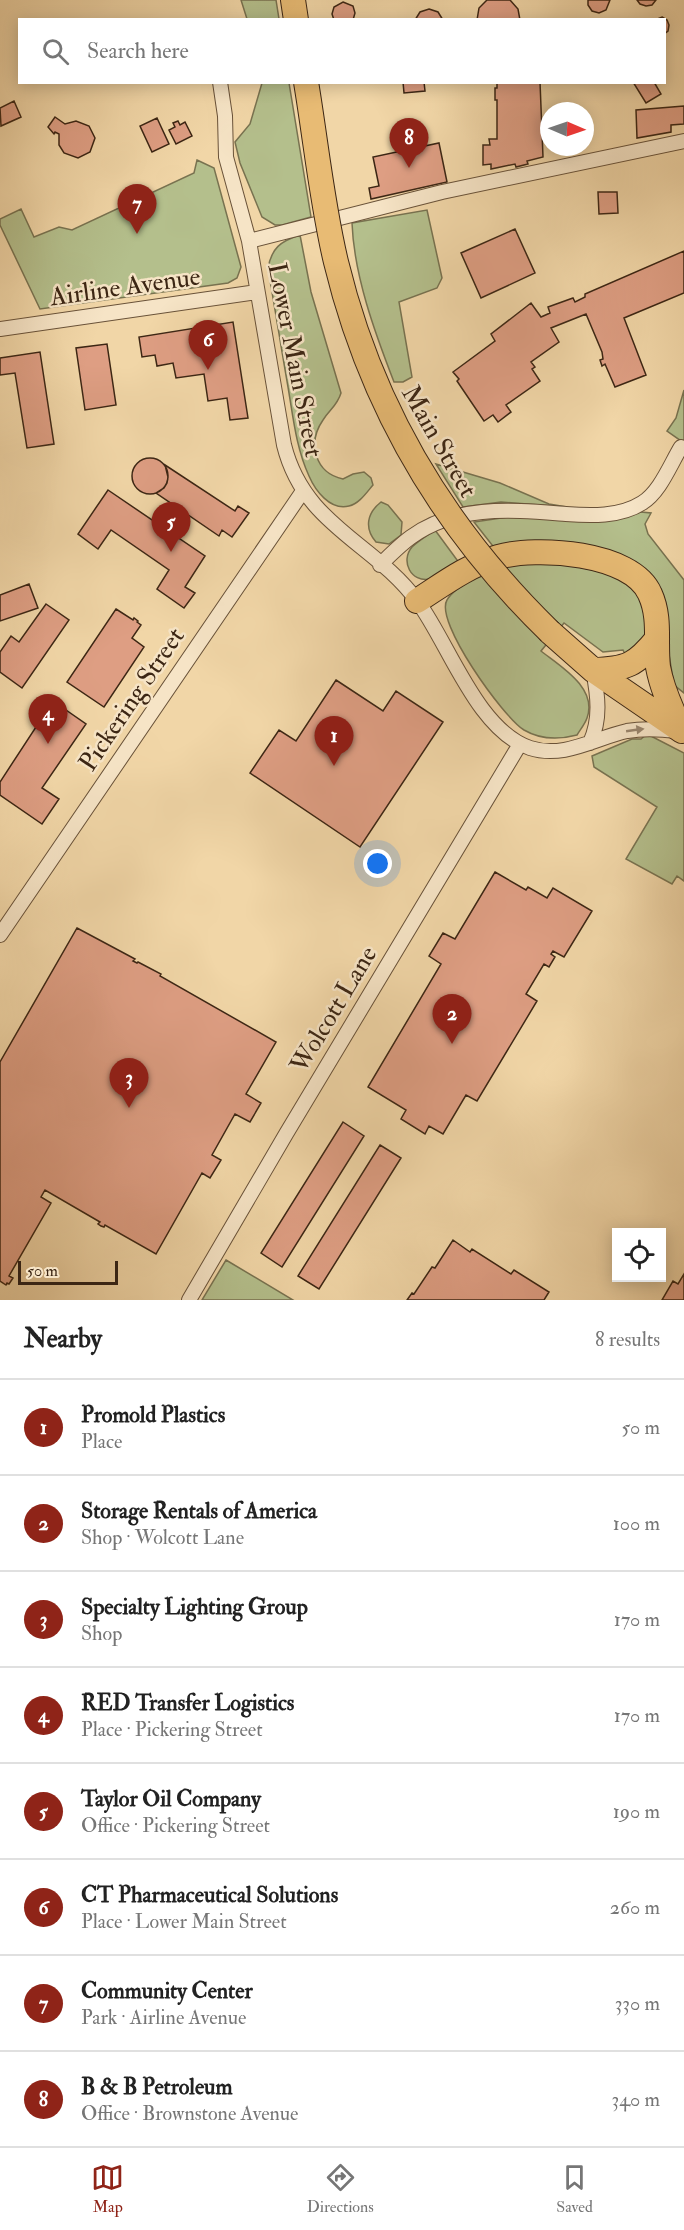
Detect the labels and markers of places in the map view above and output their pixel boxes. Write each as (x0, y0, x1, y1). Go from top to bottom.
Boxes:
pin: 8 (390, 118, 428, 168)
pin: 7 (118, 184, 156, 234)
pin: 6 (188, 320, 228, 370)
pin: 5 (152, 502, 190, 552)
pin: 4 (28, 694, 68, 744)
pin: 1 (314, 716, 354, 766)
pin: 2 (432, 994, 472, 1044)
pin: 3 (110, 1058, 148, 1108)

